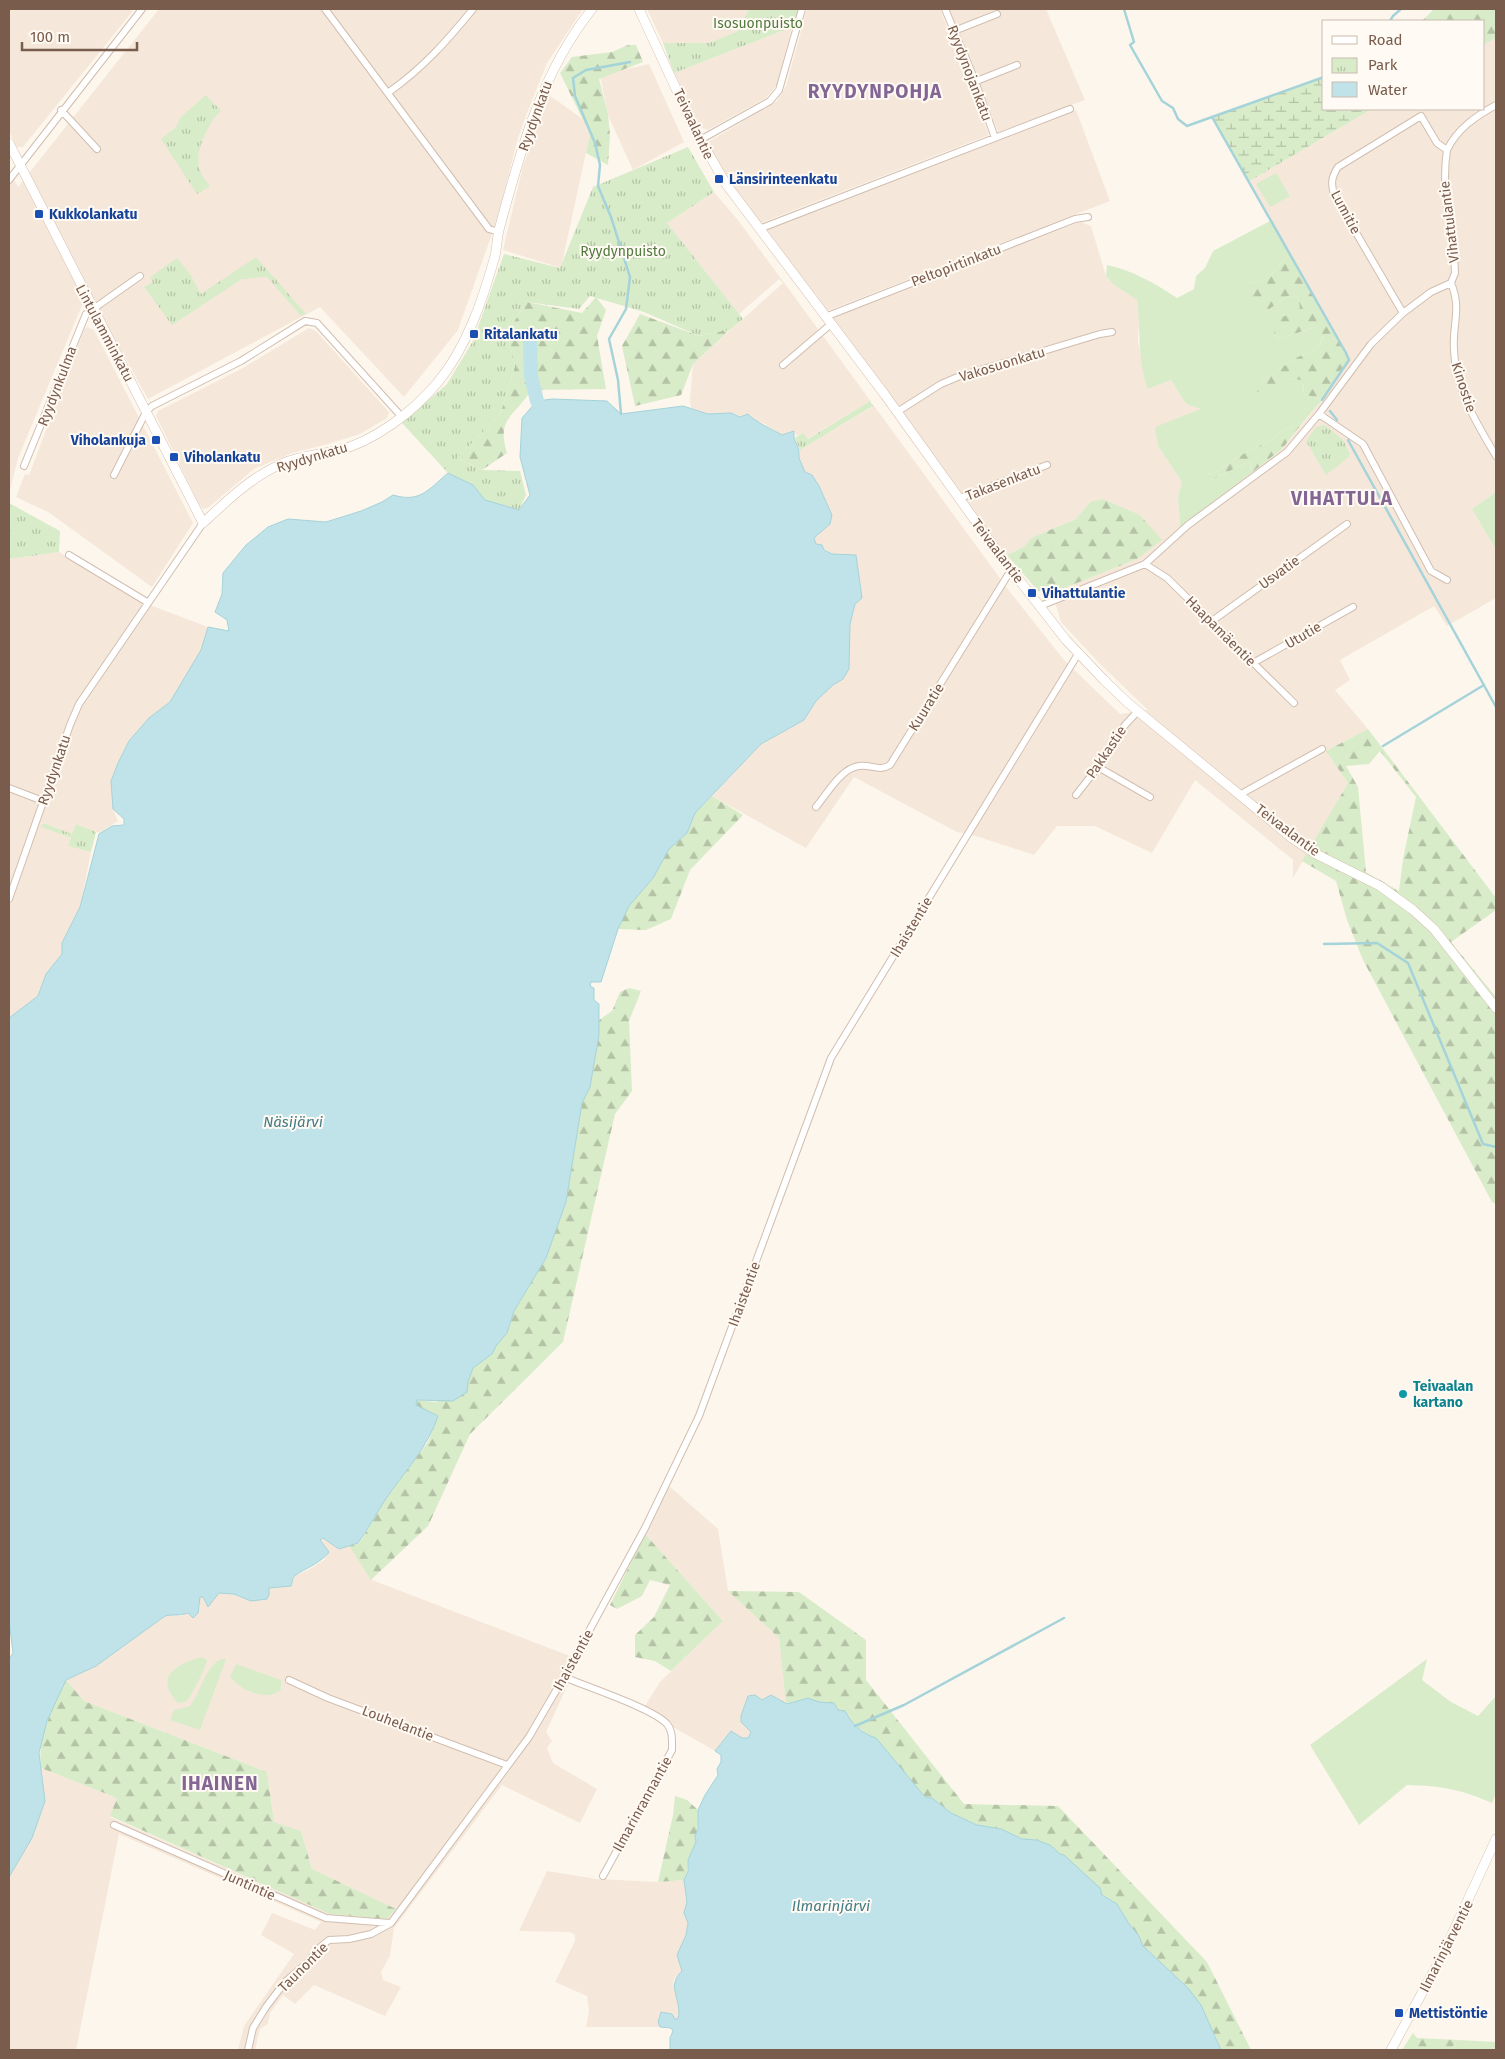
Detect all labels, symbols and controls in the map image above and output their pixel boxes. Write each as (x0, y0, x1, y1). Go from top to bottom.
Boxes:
park label: Isosuonpuisto (713, 15, 803, 32)
scale bar (22, 20, 138, 52)
legend (1322, 20, 1485, 110)
street label: Ryydynojankatu (943, 23, 996, 124)
text: 100 m (30, 28, 70, 46)
text: Road (1368, 31, 1403, 49)
text: Park (1368, 56, 1398, 74)
street label: Ryydynkatu (515, 79, 556, 154)
district label: RYYDYNPOHJA (808, 80, 942, 103)
text: Water (1368, 81, 1407, 99)
street label: Teivaalantie (670, 86, 717, 162)
place label: Länsirinteenkatu (729, 171, 837, 188)
marker: Länsirinteenkatu (713, 173, 725, 185)
street label: Vihattulantie (1436, 180, 1463, 264)
street label: Lumitie (1327, 187, 1364, 237)
place label: Kukkolankatu (49, 206, 138, 223)
marker: Kukkolankatu (33, 208, 45, 220)
street label: Peltopirtinkatu (909, 240, 1004, 290)
park label: Ryydynpuisto (580, 243, 666, 260)
street label: Lintulamminkatu (72, 282, 137, 385)
place label: Ritalankatu (484, 326, 558, 343)
marker: Ritalankatu (468, 328, 480, 340)
street label: Vakosuonkatu (957, 343, 1047, 386)
street label: Ryydynkulma (34, 344, 81, 429)
street label: Kinostie (1447, 360, 1480, 414)
place label: Viholankuja (70, 432, 146, 449)
marker: Viholankuja (150, 434, 162, 446)
street label: Ryydynkatu (275, 439, 350, 476)
place label: Viholankatu (183, 449, 261, 466)
marker: Viholankatu (168, 451, 180, 463)
street label: Takasenkatu (963, 460, 1043, 505)
district label: VIHATTULA (1290, 487, 1393, 510)
street label: Teivaalantie (968, 516, 1027, 587)
street label: Usvatie (1256, 552, 1303, 593)
place label: Vihattulantie (1041, 585, 1126, 602)
marker: Vihattulantie (1026, 587, 1038, 599)
street label: Haapamäentie (1182, 593, 1259, 670)
street label: Ututie (1282, 618, 1324, 653)
street label: Kuuratie (905, 680, 948, 734)
street label: Pakkastie (1083, 723, 1130, 782)
street label: Ryydynkatu (34, 733, 74, 808)
street label: Teivaalantie (1252, 801, 1323, 860)
street label: Ihaistentie (887, 894, 936, 961)
water label: Näsijärvi (263, 1113, 323, 1131)
street label: Ihaistentie (725, 1259, 764, 1329)
place label: Teivaalan kartano (1413, 1378, 1473, 1411)
marker: Teivaalan kartano (1397, 1388, 1409, 1400)
street label: Ihaistentie (550, 1626, 597, 1694)
street label: Louhelantie (360, 1702, 436, 1745)
street label: Ilmarinrannantie (609, 1753, 676, 1855)
district label: IHAINEN (181, 1772, 259, 1795)
street label: Juntintie (221, 1867, 278, 1904)
water label: Ilmarinjärvi (792, 1897, 870, 1915)
street label: Ilmarinjärventie (1416, 1897, 1477, 1995)
street label: Taunontie (275, 1939, 332, 1996)
place label: Mettistöntie (1409, 2005, 1488, 2022)
marker: Mettistöntie (1393, 2007, 1405, 2019)

